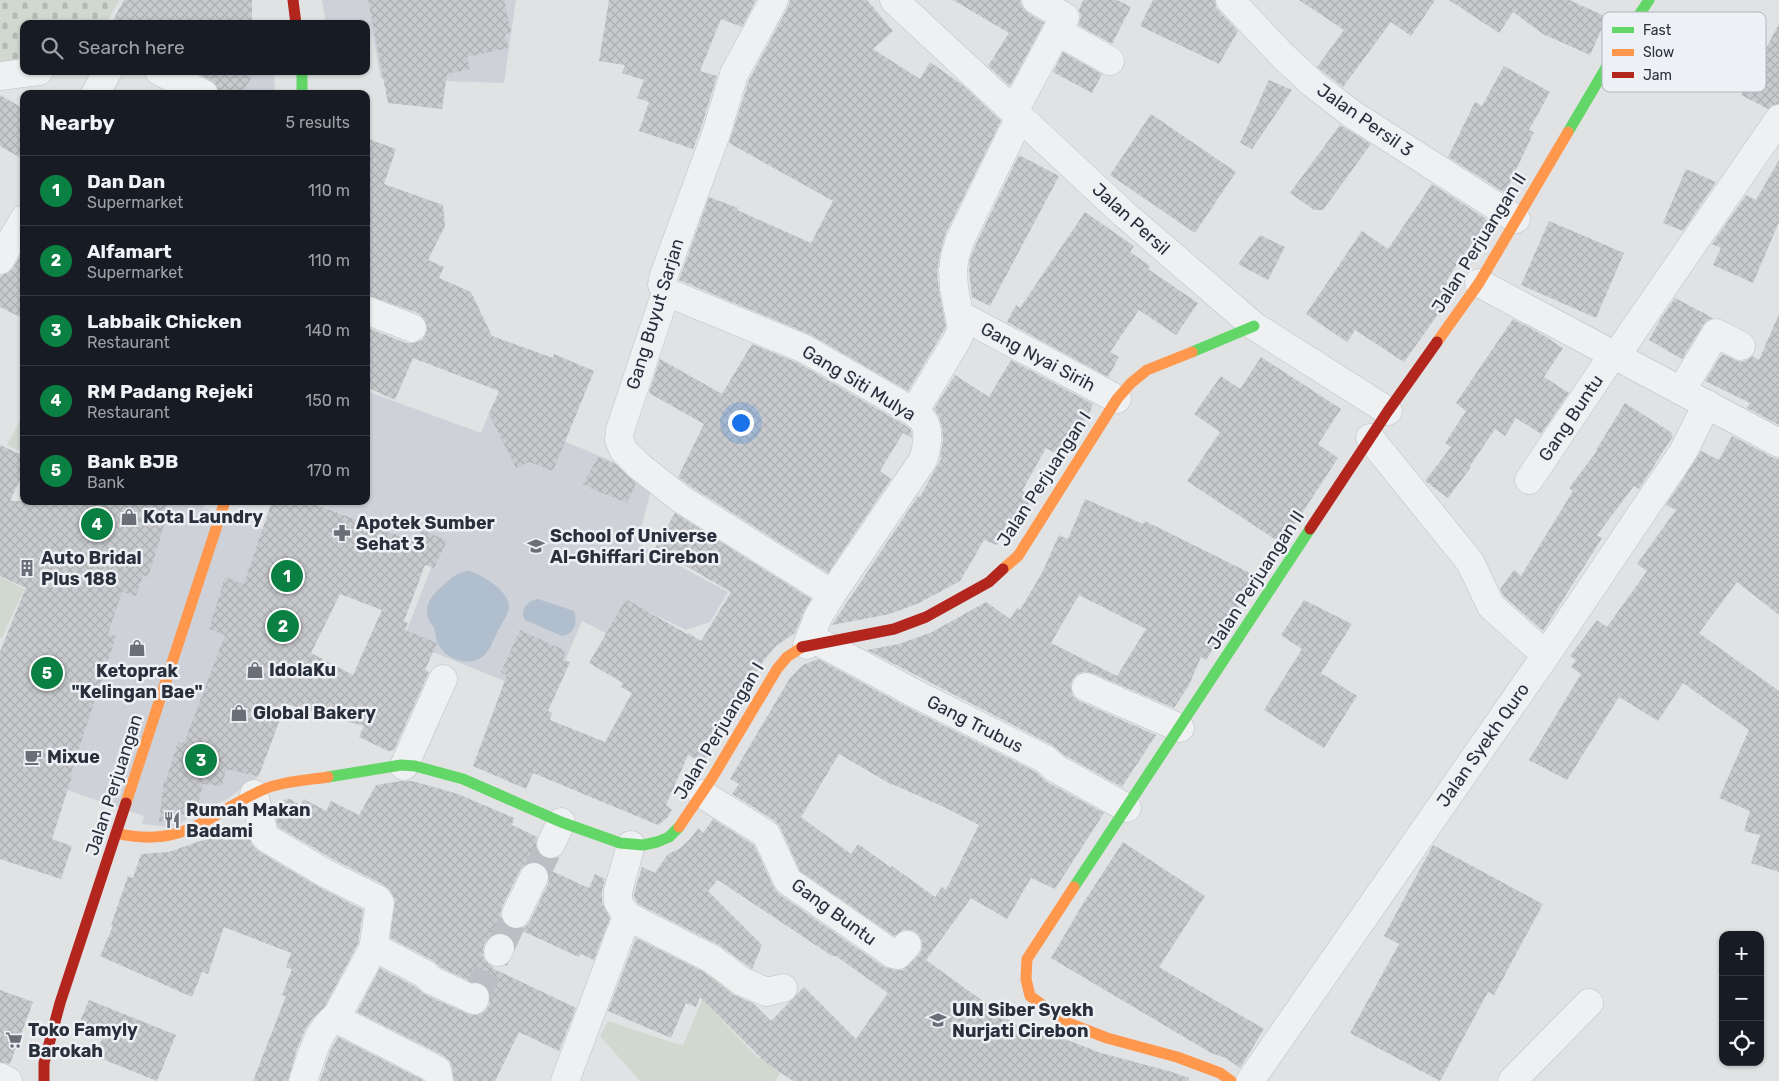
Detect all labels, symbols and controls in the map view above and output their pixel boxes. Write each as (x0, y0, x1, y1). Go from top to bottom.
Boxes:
legend (1602, 12, 1766, 92)
search box (20, 20, 370, 75)
text: Fast (1643, 22, 1672, 39)
icon: search (38, 34, 66, 62)
text: Search here (78, 36, 185, 59)
text: Slow (1643, 44, 1674, 61)
text: Jam (1643, 67, 1672, 84)
street label: Jalan Persil 3 (1313, 79, 1417, 161)
text: Nearby (40, 110, 115, 135)
text: 5 results (286, 113, 350, 132)
street label: Jalan Perjuangan II (1427, 169, 1531, 317)
text: Dan Dan (87, 170, 165, 193)
street label: Jalan Persil (1088, 178, 1174, 260)
text: 1 (52, 181, 60, 200)
text: 110 m (308, 181, 350, 200)
text: Supermarket (87, 193, 183, 212)
street label: Gang Buyut Sarjan (622, 236, 688, 392)
text: Alfamart (87, 240, 172, 263)
text: 2 (51, 251, 61, 270)
text: 110 m (308, 251, 350, 270)
text: Supermarket (87, 263, 183, 282)
text: Labbaik Chicken (87, 310, 242, 333)
street label: Gang Nyai Sirih (977, 318, 1099, 396)
text: 3 (51, 321, 61, 340)
text: 140 m (305, 321, 350, 340)
text: Restaurant (87, 333, 170, 352)
street label: Gang Siti Mulya (798, 340, 920, 426)
street label: Gang Buntu (1534, 370, 1608, 466)
text: RM Padang Rejeki (87, 380, 253, 403)
text: 4 (51, 391, 61, 410)
text: 150 m (305, 391, 350, 410)
text: Restaurant (87, 403, 170, 422)
street label: Jalan Perjuangan I (992, 407, 1096, 551)
your location (728, 410, 754, 436)
text: Bank BJB (87, 450, 178, 473)
text: 5 (51, 461, 61, 480)
text: 170 m (307, 461, 350, 480)
text: Bank (87, 473, 124, 492)
pin: 4 (81, 505, 113, 543)
place label: Kota Laundry (143, 506, 263, 528)
street label: Jalan Perjuangan II (1203, 506, 1309, 654)
shop icon: Kota Laundry (119, 507, 139, 527)
place label: Apotek Sumber Sehat 3 (356, 512, 495, 555)
pharmacy icon: Apotek Sumber Sehat 3 (332, 523, 352, 543)
place label: School of Universe Al-Ghiffari Cirebon (550, 525, 719, 568)
school or university icon: School of Universe Al-Ghiffari Cirebon (526, 536, 546, 556)
place label: Auto Bridal Plus 188 (41, 547, 142, 590)
pin: 1 (271, 557, 303, 595)
building icon: Auto Bridal Plus 188 (17, 558, 37, 578)
pin: 2 (267, 607, 299, 645)
shop icon: Ketoprak "Kelingan Bae" (127, 638, 147, 658)
pin: 5 (31, 654, 63, 692)
street label: Jalan Perjuangan I (669, 658, 769, 804)
place label: IdolaKu (269, 659, 336, 681)
place label: Ketoprak "Kelingan Bae" (71, 660, 203, 703)
shop icon: IdolaKu (245, 660, 265, 680)
street label: Jalan Syekh Quro (1432, 679, 1534, 811)
street label: Gang Trubus (923, 690, 1027, 758)
place label: Global Bakery (253, 702, 376, 724)
shop icon: Global Bakery (229, 703, 249, 723)
street label: Jalan Perjuangan (81, 712, 147, 858)
pin: 3 (185, 741, 217, 779)
place label: Mixue (47, 746, 100, 768)
cafe icon: Mixue (23, 747, 43, 767)
place label: Rumah Makan Badami (186, 799, 311, 842)
restaurant icon: Rumah Makan Badami (162, 810, 182, 830)
street label: Gang Buntu (787, 874, 881, 950)
map controls (1719, 931, 1764, 1066)
button: + (1719, 931, 1764, 976)
button: − (1719, 976, 1764, 1021)
place label: UIN Siber Syekh Nurjati Cirebon (952, 999, 1094, 1042)
school or university icon: UIN Siber Syekh Nurjati Cirebon (928, 1010, 948, 1030)
place label: Toko Famyly Barokah (28, 1019, 138, 1062)
button: locate (1719, 1021, 1764, 1066)
supermarket icon: Toko Famyly Barokah (4, 1030, 24, 1050)

